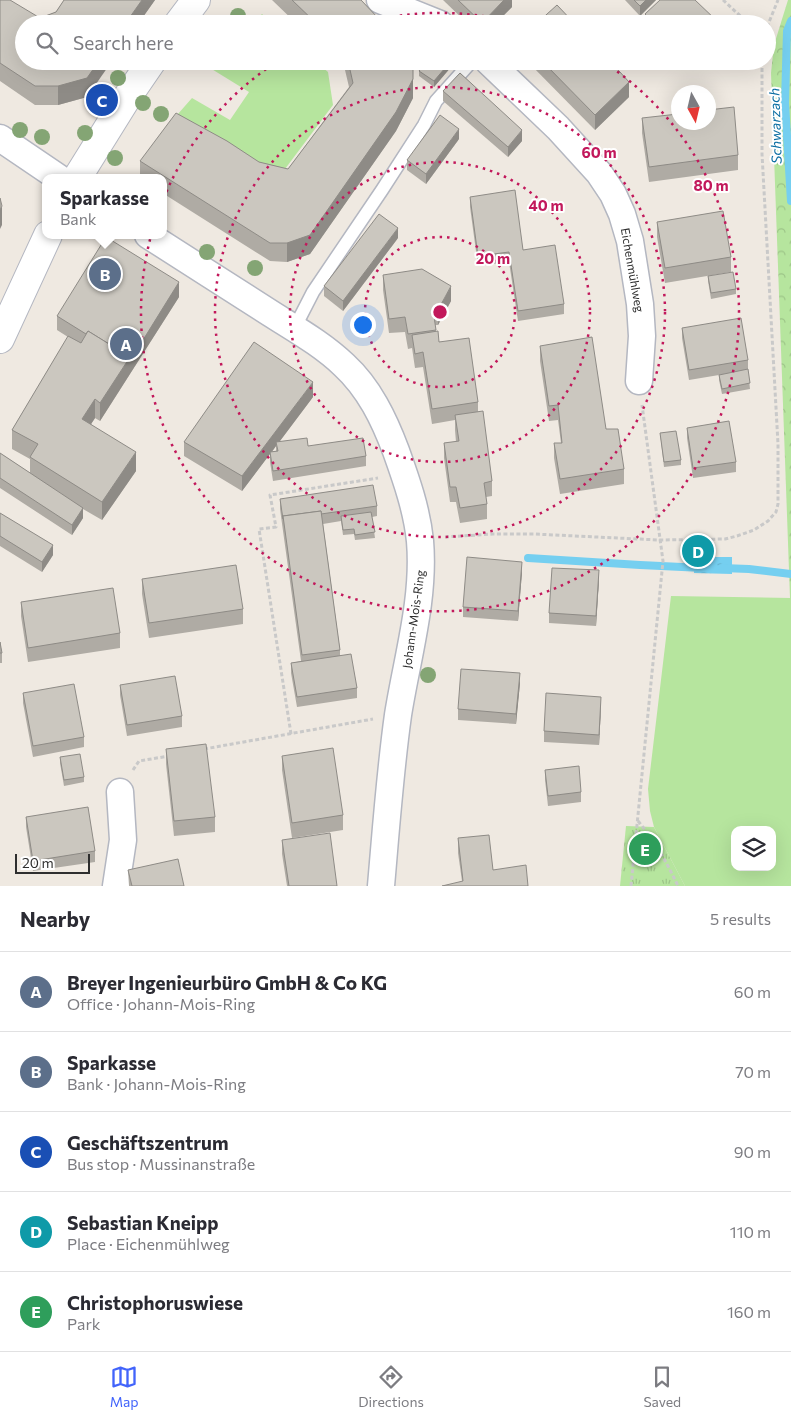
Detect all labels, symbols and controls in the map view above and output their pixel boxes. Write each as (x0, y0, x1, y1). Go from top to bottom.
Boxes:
search box (15, 15, 776, 70)
icon: search (33, 29, 61, 57)
text: Search here (73, 31, 173, 54)
pin: C (86, 81, 118, 119)
north arrow (671, 85, 716, 130)
water label: Schwarzach (765, 88, 785, 164)
text: 60 m (581, 143, 617, 161)
popup (42, 174, 167, 239)
text: 80 m (693, 176, 729, 194)
text: Sparkasse (60, 186, 149, 209)
text: 40 m (528, 196, 564, 214)
text: Bank (60, 209, 97, 228)
street label: Eichenmühlweg (619, 227, 647, 314)
text: 20 m (476, 249, 510, 267)
pin: B (89, 255, 121, 293)
centre of rings (431, 303, 449, 321)
your location (350, 312, 376, 338)
pin: A (110, 325, 142, 363)
pin: D (682, 532, 714, 570)
street label: Johann-Mois-Ring (399, 568, 428, 669)
map controls (731, 826, 776, 871)
button: layers (731, 826, 776, 871)
pin: E (629, 830, 661, 868)
scale bar (15, 851, 90, 874)
text: 20 m (22, 854, 54, 871)
text: Nearby (20, 906, 90, 931)
text: 5 results (710, 909, 771, 928)
text: Breyer Ingenieurbüro GmbH & Co KG (67, 971, 387, 994)
text: A (30, 982, 42, 1001)
text: 60 m (734, 982, 771, 1001)
text: Office · Johann-Mois-Ring (67, 994, 255, 1013)
text: Sparkasse (67, 1051, 156, 1074)
text: B (31, 1062, 41, 1081)
text: 70 m (735, 1062, 771, 1081)
text: Bank · Johann-Mois-Ring (67, 1074, 246, 1093)
text: Geschäftszentrum (67, 1131, 229, 1154)
text: C (31, 1142, 41, 1161)
text: 90 m (734, 1142, 771, 1161)
text: Bus stop · Mussinanstraße (67, 1154, 255, 1173)
text: Sebastian Kneipp (67, 1211, 218, 1234)
text: D (30, 1222, 42, 1241)
text: 110 m (730, 1222, 771, 1241)
text: Place · Eichenmühlweg (67, 1234, 230, 1253)
text: Christophoruswiese (67, 1291, 243, 1314)
text: E (31, 1302, 41, 1321)
text: 160 m (727, 1302, 771, 1321)
text: Park (67, 1314, 100, 1333)
tab: Map (110, 1363, 139, 1410)
tab: Directions (358, 1363, 424, 1410)
tab: Saved (643, 1363, 681, 1410)

